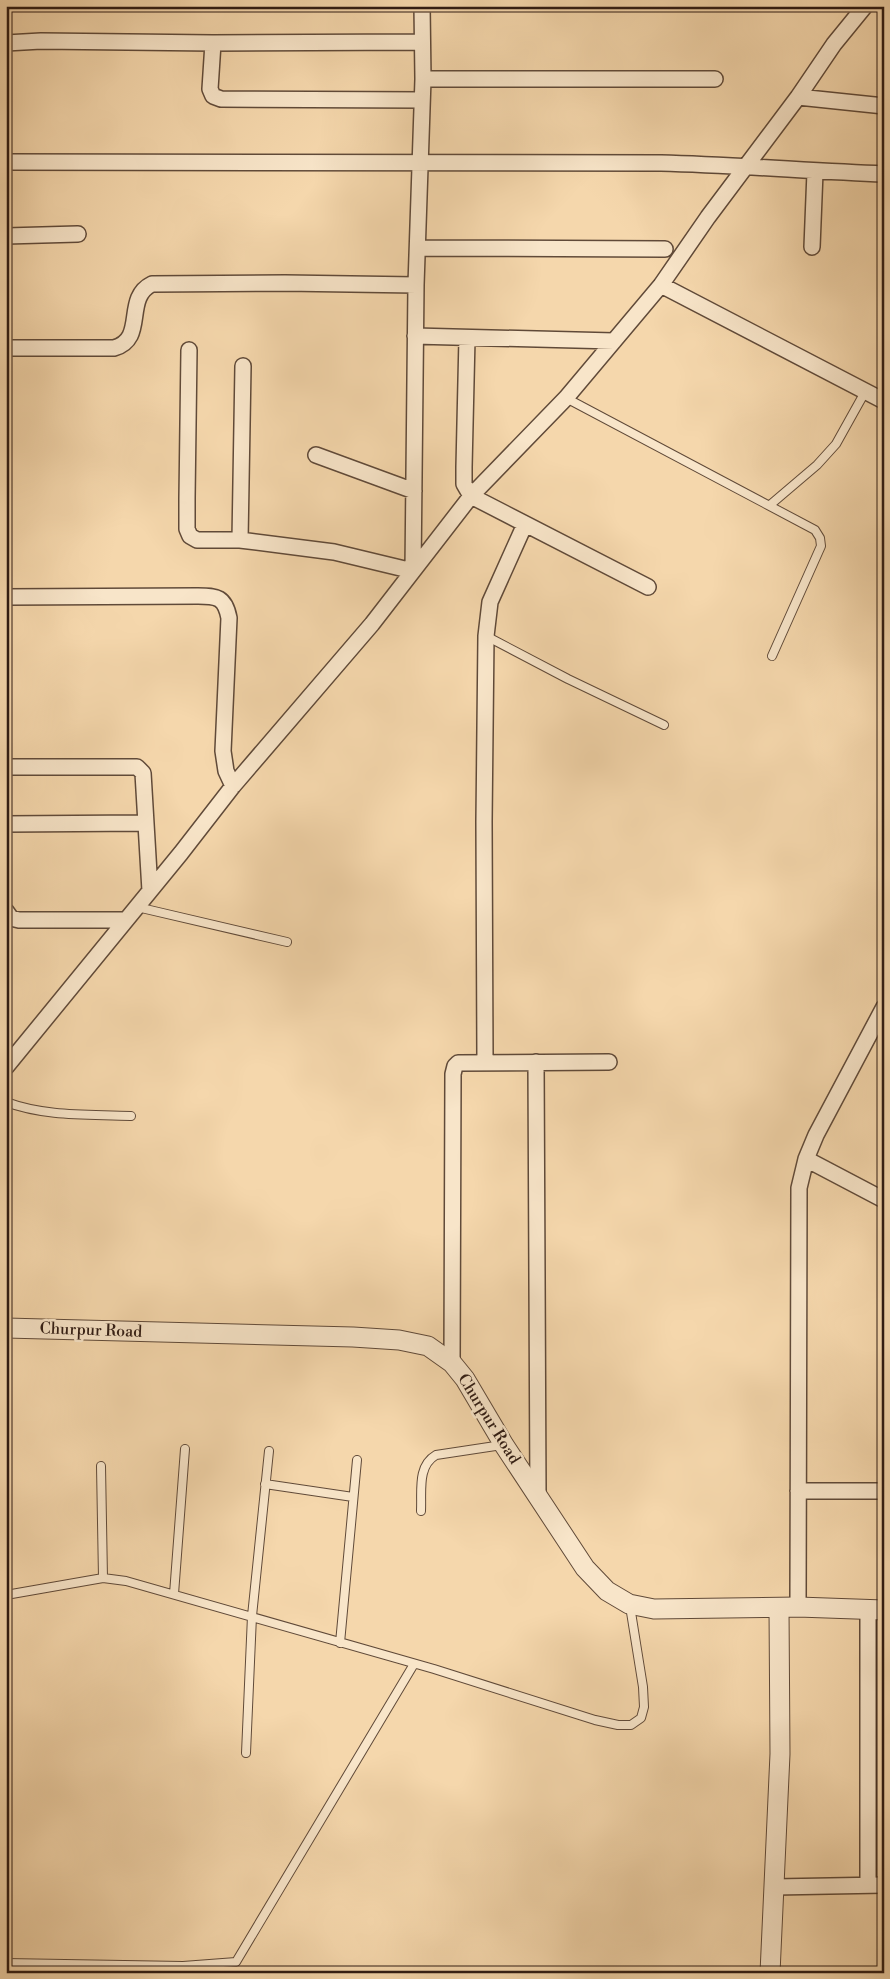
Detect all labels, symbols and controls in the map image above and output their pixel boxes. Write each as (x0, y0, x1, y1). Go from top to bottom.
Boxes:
street label: Churpur Road (39, 1318, 143, 1342)
street label: Churpur Road (453, 1370, 525, 1468)

